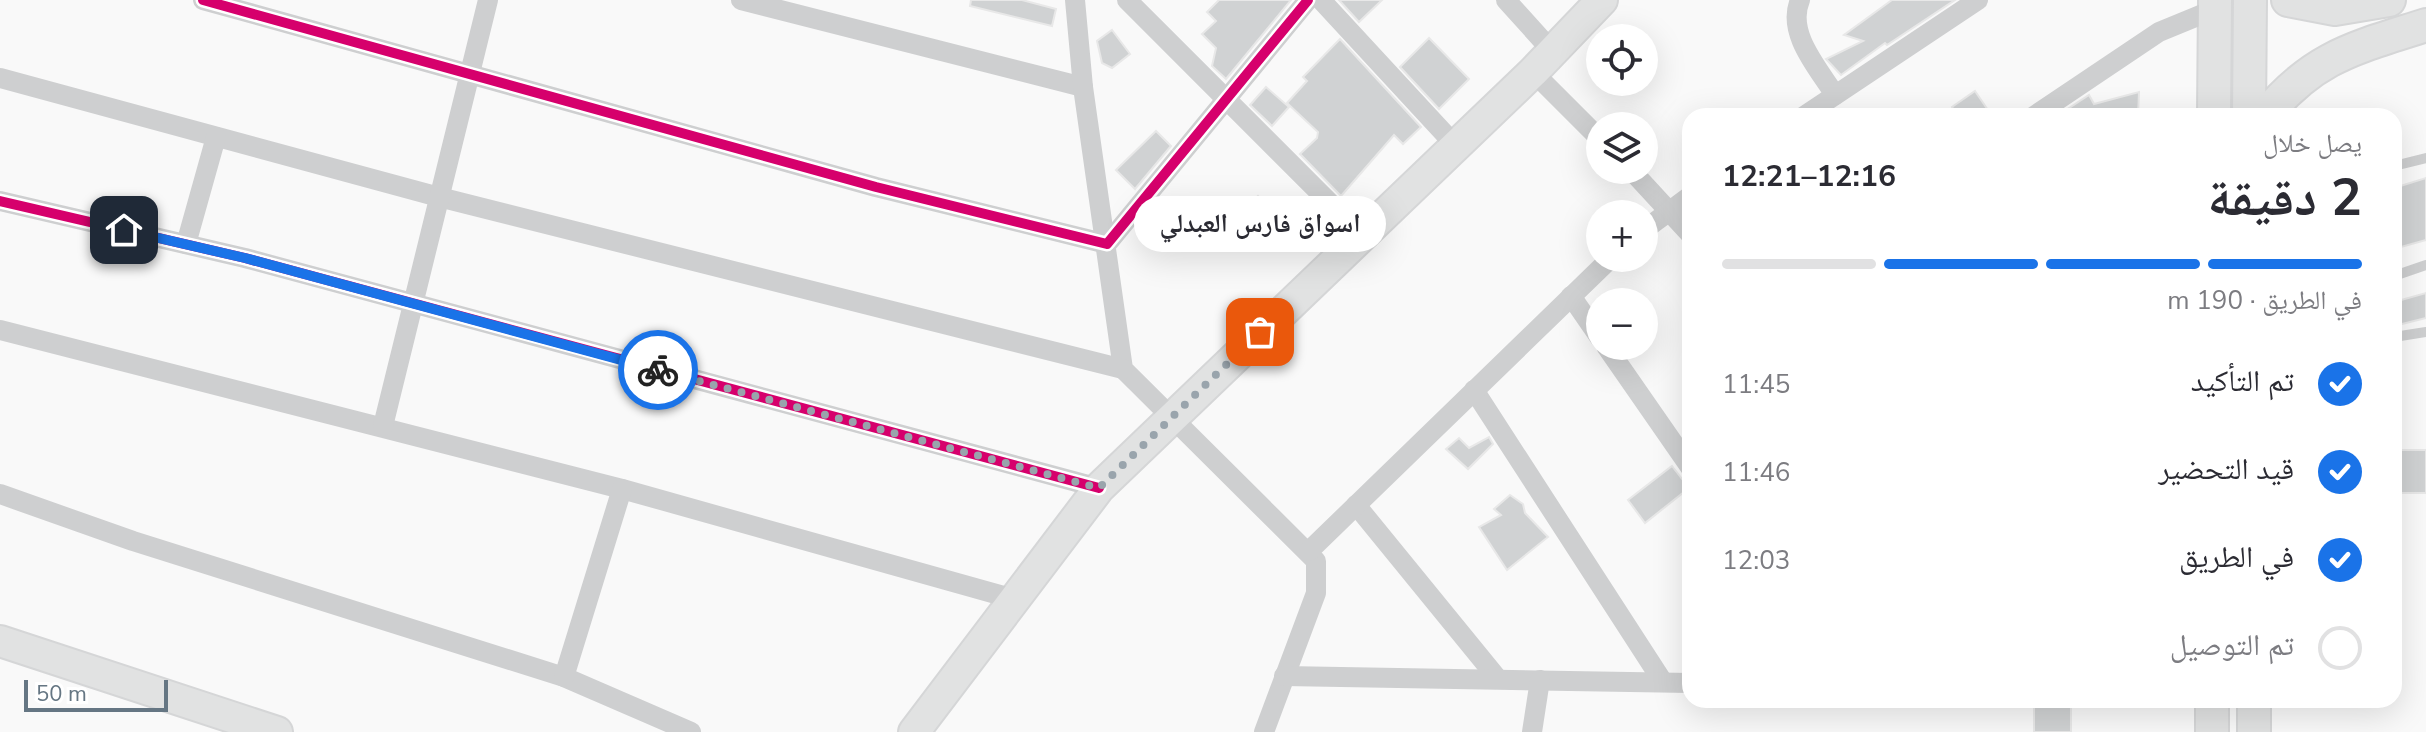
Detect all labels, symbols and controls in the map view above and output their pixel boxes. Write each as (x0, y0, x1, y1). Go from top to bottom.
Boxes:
map controls (1586, 24, 1658, 360)
button: locate (1586, 24, 1658, 96)
button: layers (1586, 112, 1658, 184)
text: يصل خلال (2263, 126, 2362, 161)
text: 12:16–12:21 (1722, 156, 1896, 197)
text: 2 دقيقة (2208, 162, 2362, 233)
pin (90, 196, 158, 264)
callout: اسواق فارس العبدلي (1134, 196, 1386, 252)
button: + (1586, 200, 1658, 272)
text: اسواق فارس العبدلي (1159, 206, 1361, 241)
icon: home (102, 208, 146, 252)
text: في الطريق · 190 m (2167, 283, 2362, 318)
button: − (1586, 288, 1658, 360)
pin (1226, 298, 1294, 366)
icon: bag (1238, 310, 1282, 354)
courier (618, 330, 698, 410)
icon: bike (636, 348, 680, 392)
text: تم التأكيد (2191, 361, 2294, 402)
icon: check (2318, 362, 2362, 406)
text: 11:45 (1722, 367, 1790, 402)
text: قيد التحضير (2158, 449, 2294, 490)
icon: check (2318, 450, 2362, 494)
text: 11:46 (1722, 455, 1790, 490)
text: في الطريق (2179, 537, 2294, 578)
icon: check (2318, 538, 2362, 582)
text: 12:03 (1722, 543, 1790, 578)
text: تم التوصيل (2170, 625, 2294, 666)
scale bar (24, 676, 168, 712)
text: 50 m (36, 679, 87, 709)

